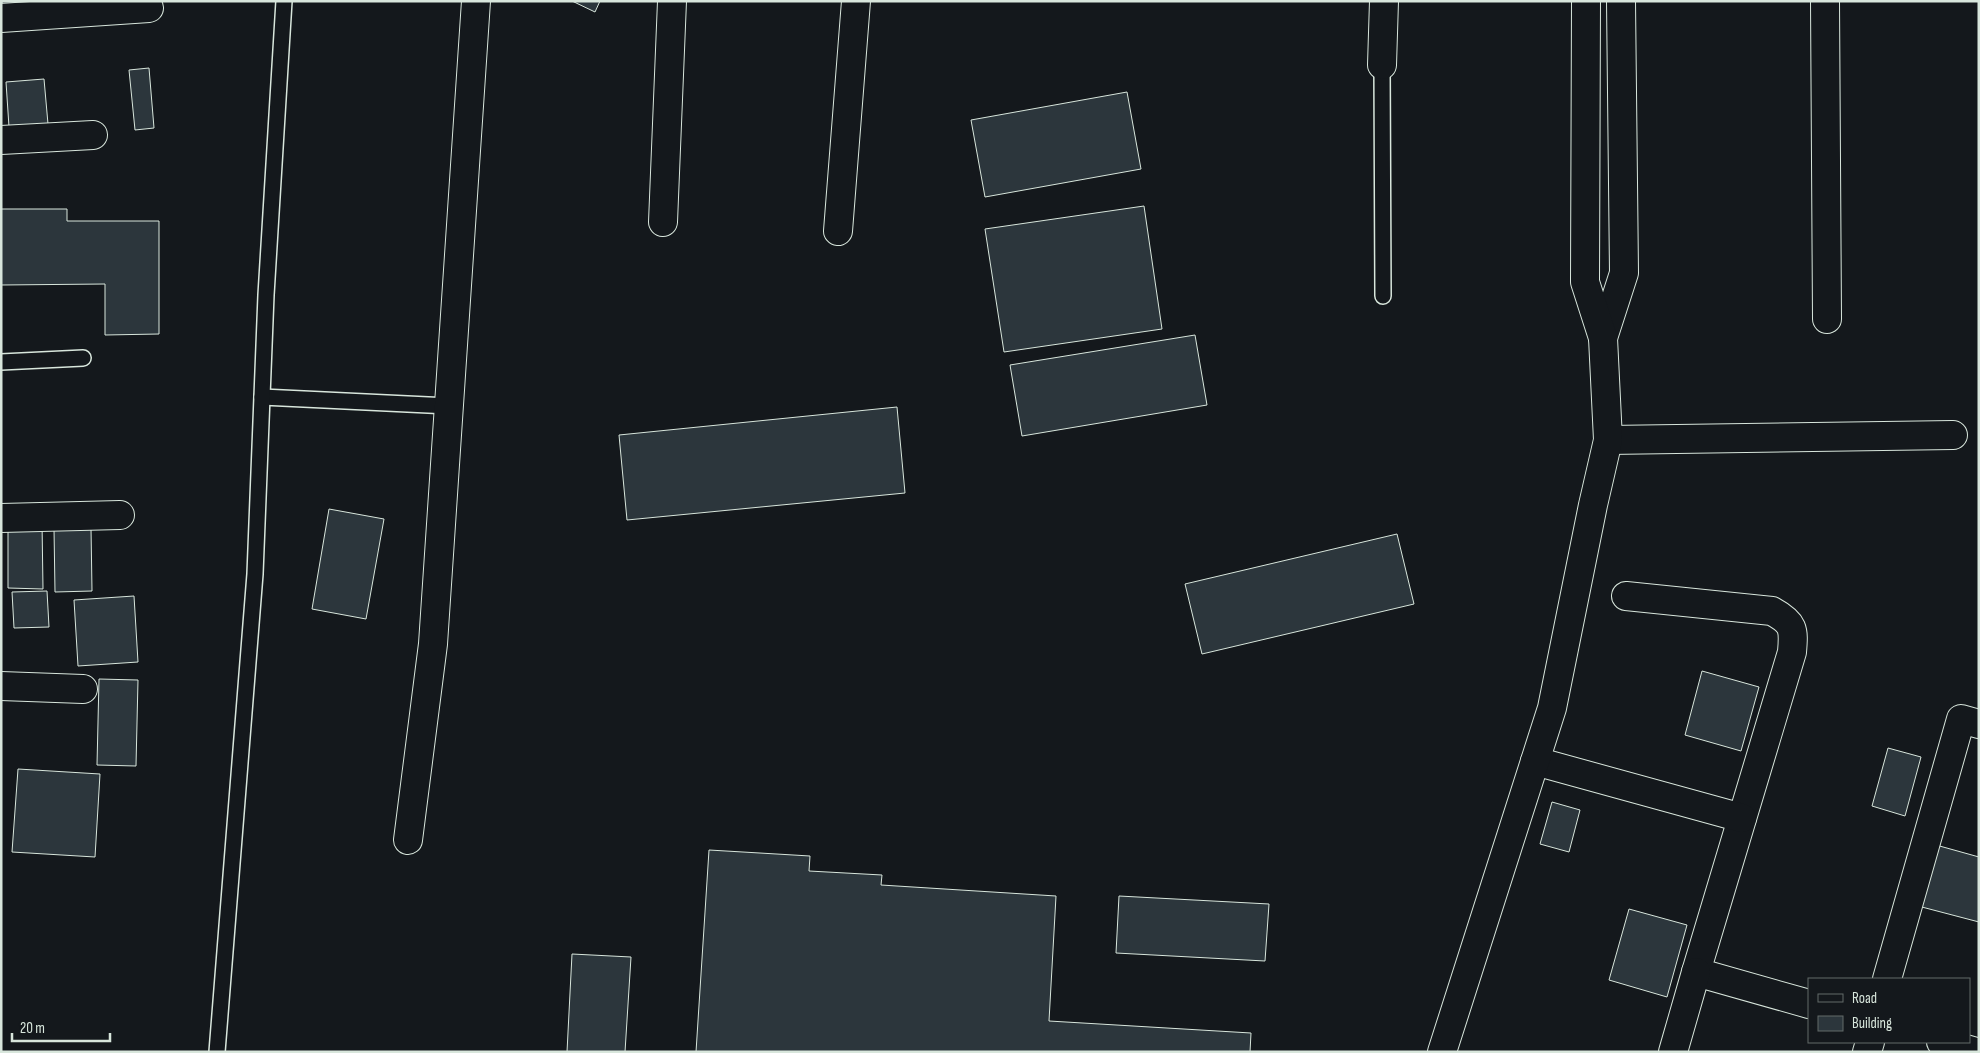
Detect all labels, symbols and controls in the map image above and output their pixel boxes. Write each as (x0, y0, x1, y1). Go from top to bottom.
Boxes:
legend (1808, 978, 1970, 1043)
text: Road (1852, 989, 1877, 1008)
scale bar (12, 1010, 110, 1042)
text: Building (1852, 1014, 1892, 1033)
text: 20 m (20, 1019, 45, 1038)

